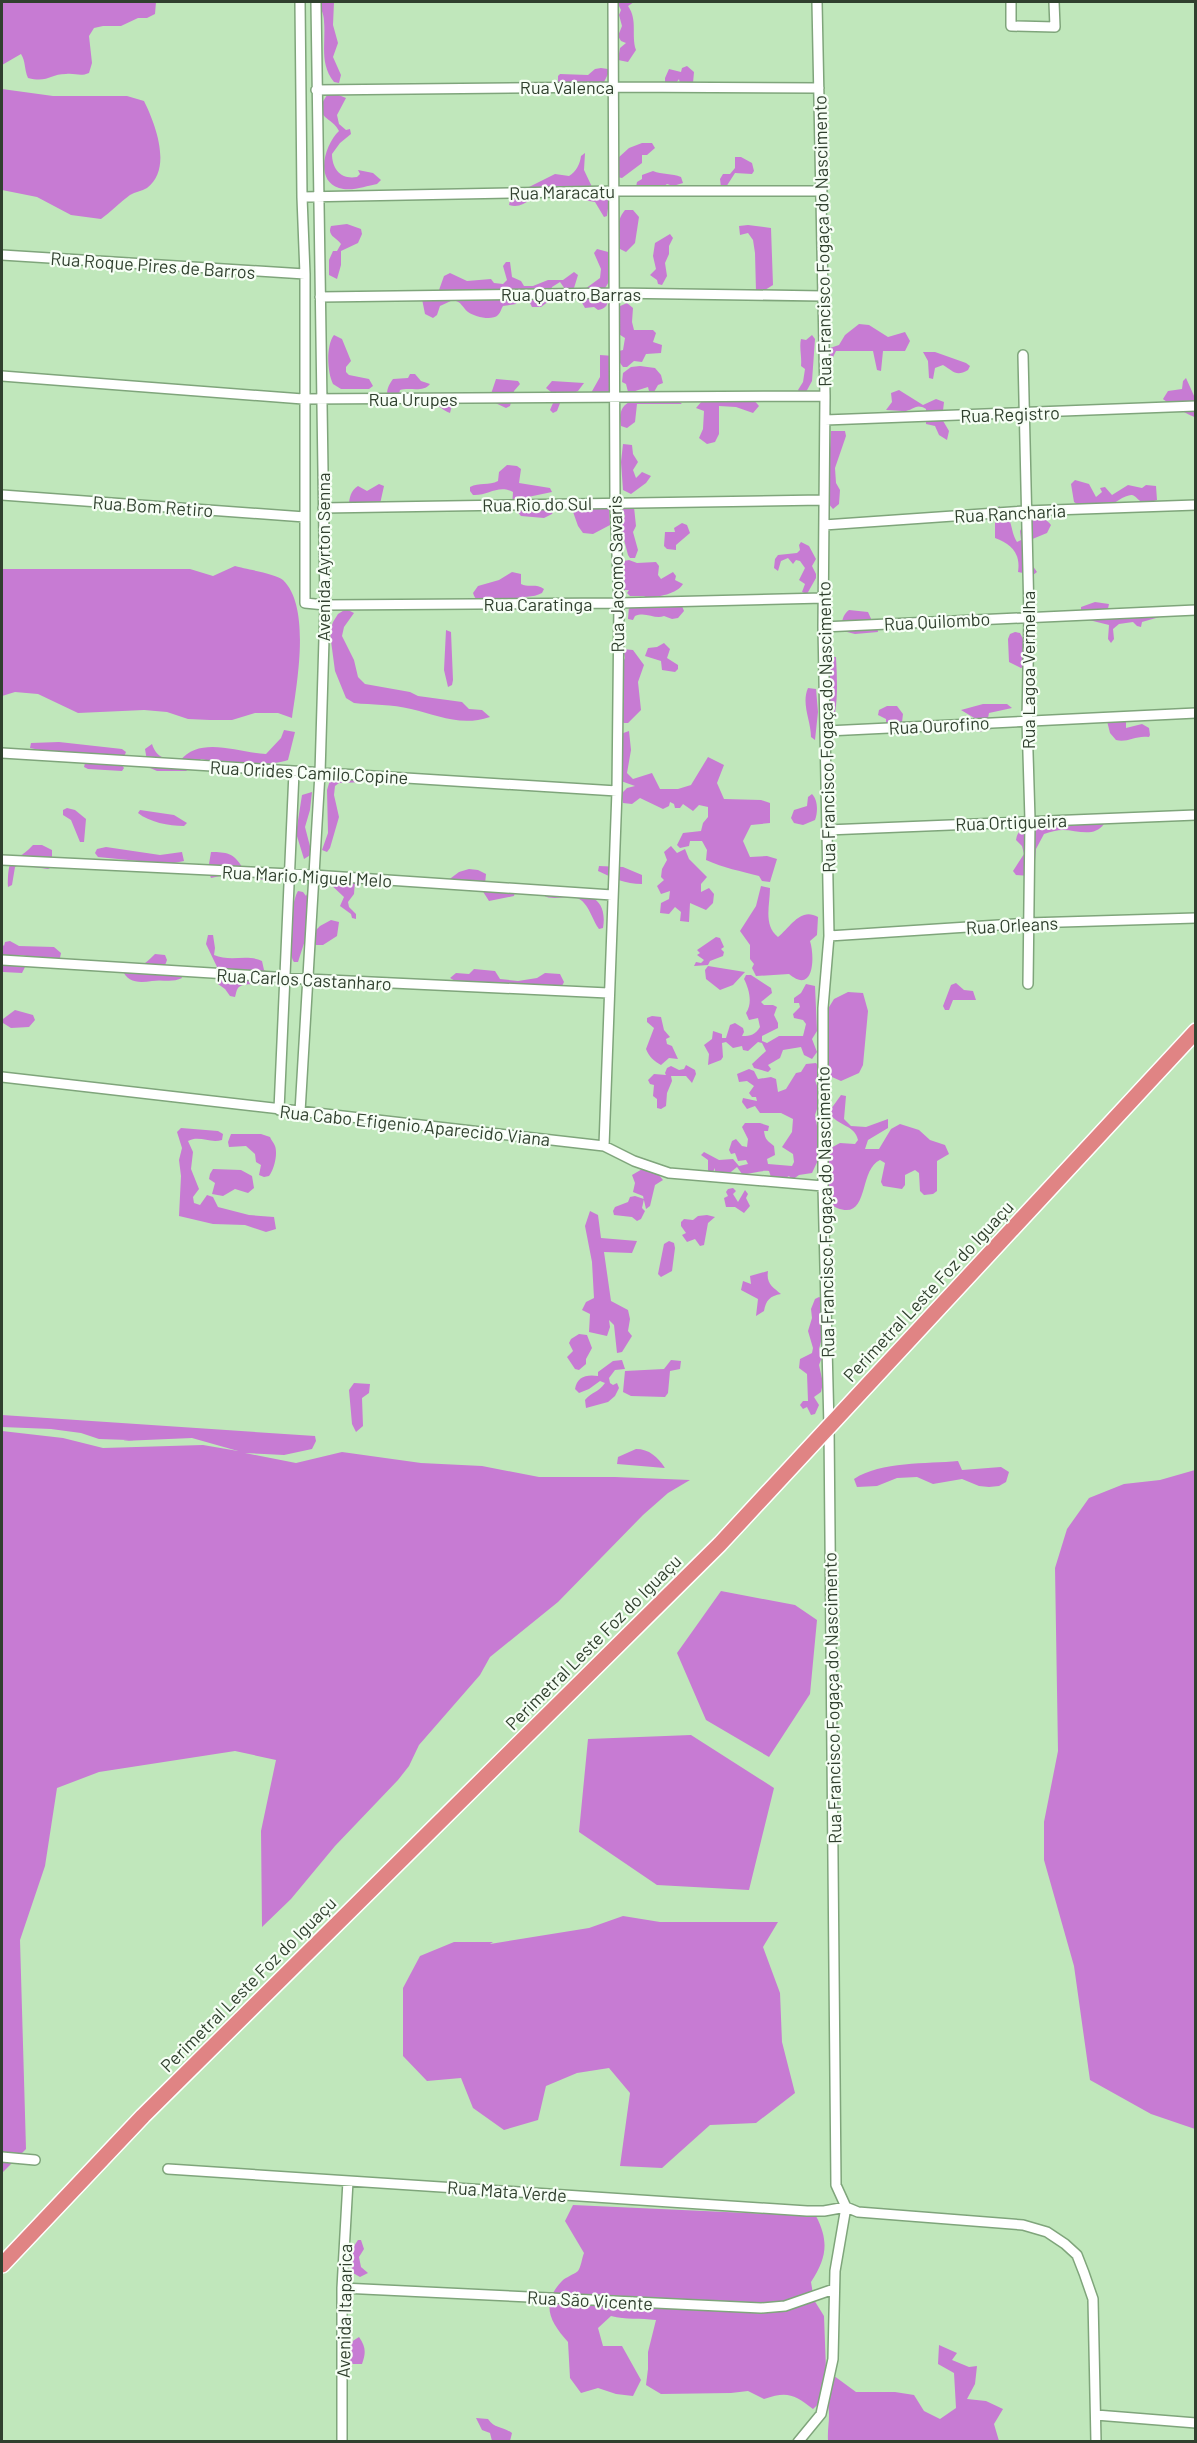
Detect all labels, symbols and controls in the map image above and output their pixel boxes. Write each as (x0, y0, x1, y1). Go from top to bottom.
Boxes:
street label: Rua Valenca (520, 76, 614, 98)
street label: Rua Francisco Fogaça do Nascimento (808, 95, 836, 387)
street label: Rua Maracatu (509, 180, 615, 204)
street label: Rua Roque Pires de Barros (50, 247, 256, 283)
street label: Rua Quatro Barras (501, 283, 641, 305)
street label: Rua Urupes (368, 388, 458, 410)
street label: Rua Registro (960, 401, 1060, 427)
street label: Avenida Ayrton Senna (312, 473, 334, 641)
street label: Rua Bom Retiro (92, 491, 214, 521)
street label: Rua Rio do Sul (482, 492, 592, 516)
street label: Rua Jacomo Savaris (604, 495, 628, 653)
street label: Rua Rancharia (954, 499, 1066, 527)
street label: Rua Francisco Fogaça do Nascimento (812, 581, 840, 873)
street label: Rua Lagoa Vermelha (1017, 591, 1039, 749)
street label: Rua Caratinga (484, 593, 592, 615)
street label: Rua Quilombo (883, 607, 991, 635)
street label: Rua Ourofino (888, 711, 990, 739)
street label: Rua Orides Camilo Copine (209, 756, 409, 788)
street label: Rua Ortigueira (955, 809, 1067, 835)
street label: Rua Mario Miguel Melo (221, 861, 393, 891)
street label: Rua Orleans (965, 912, 1059, 938)
street label: Rua Carlos Castanharo (216, 963, 392, 995)
street label: Rua Francisco Fogaça do Nascimento (811, 1066, 839, 1358)
street label: Rua Cabo Efigenio Aparecido Viana (279, 1100, 551, 1150)
street label: Perimetral Leste Foz do Iguaçu (838, 1196, 1018, 1386)
street label: Perimetral Leste Foz do Iguaçu (501, 1550, 685, 1734)
street label: Rua Francisco Fogaça do Nascimento (818, 1552, 846, 1844)
street label: Perimetral Leste Foz do Iguaçu (156, 1892, 340, 2076)
street label: Rua Mata Verde (446, 2176, 568, 2206)
street label: Avenida Itaparica (332, 2244, 356, 2378)
street label: Rua São Vicente (526, 2286, 654, 2314)

